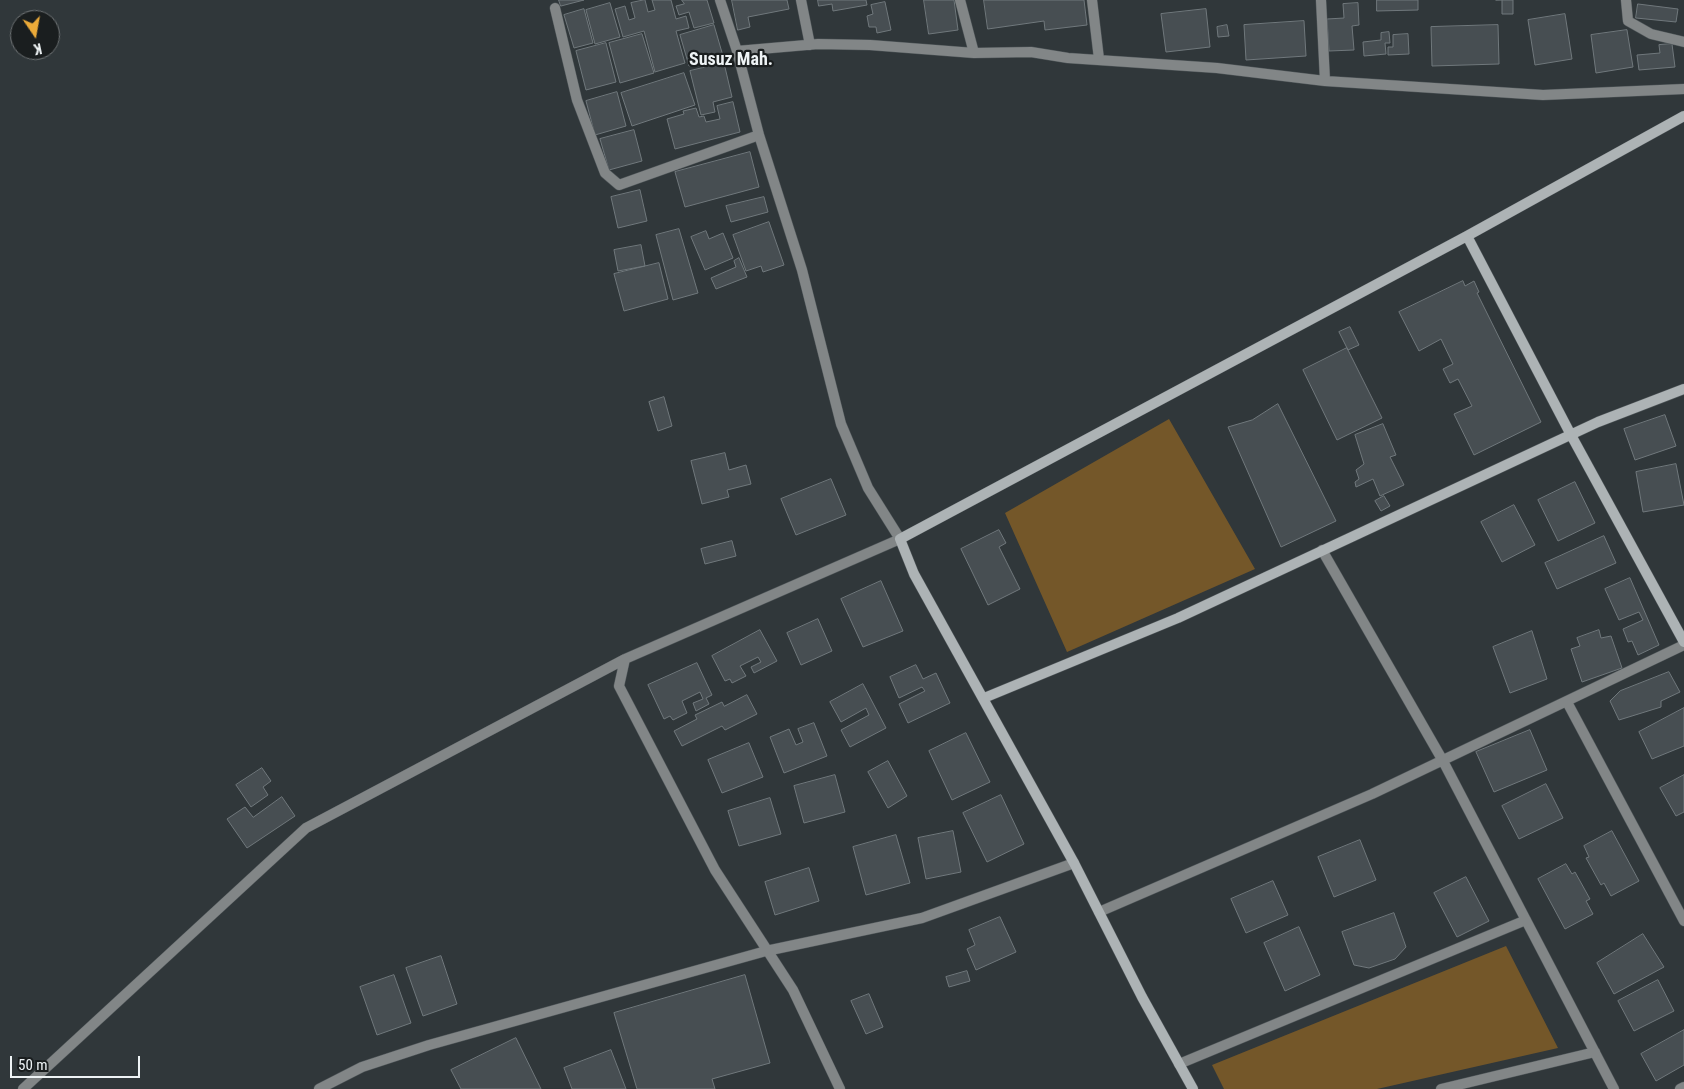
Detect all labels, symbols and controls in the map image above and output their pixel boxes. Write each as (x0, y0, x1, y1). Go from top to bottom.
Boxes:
north arrow (10, 10, 60, 60)
text: K (32, 40, 43, 57)
district label: Susuz Mah. (689, 49, 773, 71)
scale bar (12, 1046, 142, 1078)
text: 50 m (18, 1056, 48, 1074)

